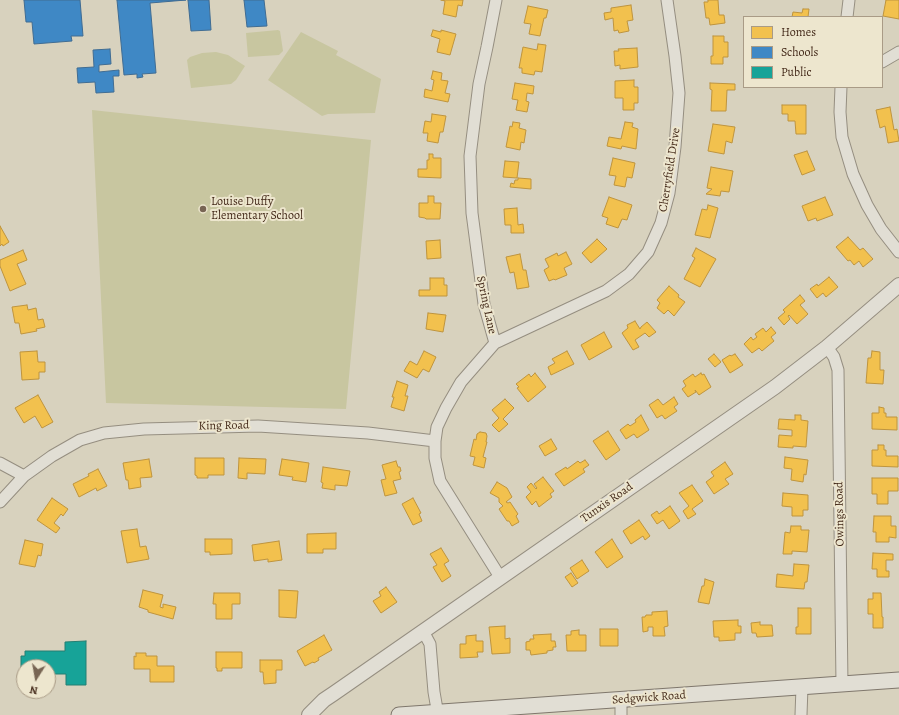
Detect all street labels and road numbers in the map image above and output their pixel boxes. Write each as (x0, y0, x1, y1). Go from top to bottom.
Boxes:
street label: Cherryfield Drive (656, 127, 684, 213)
street label: Spring Lane (473, 275, 499, 335)
street label: King Road (198, 418, 250, 434)
street label: Tunxis Road (578, 480, 636, 526)
street label: Owings Road (832, 481, 848, 547)
street label: Sedgwick Road (611, 688, 687, 708)

